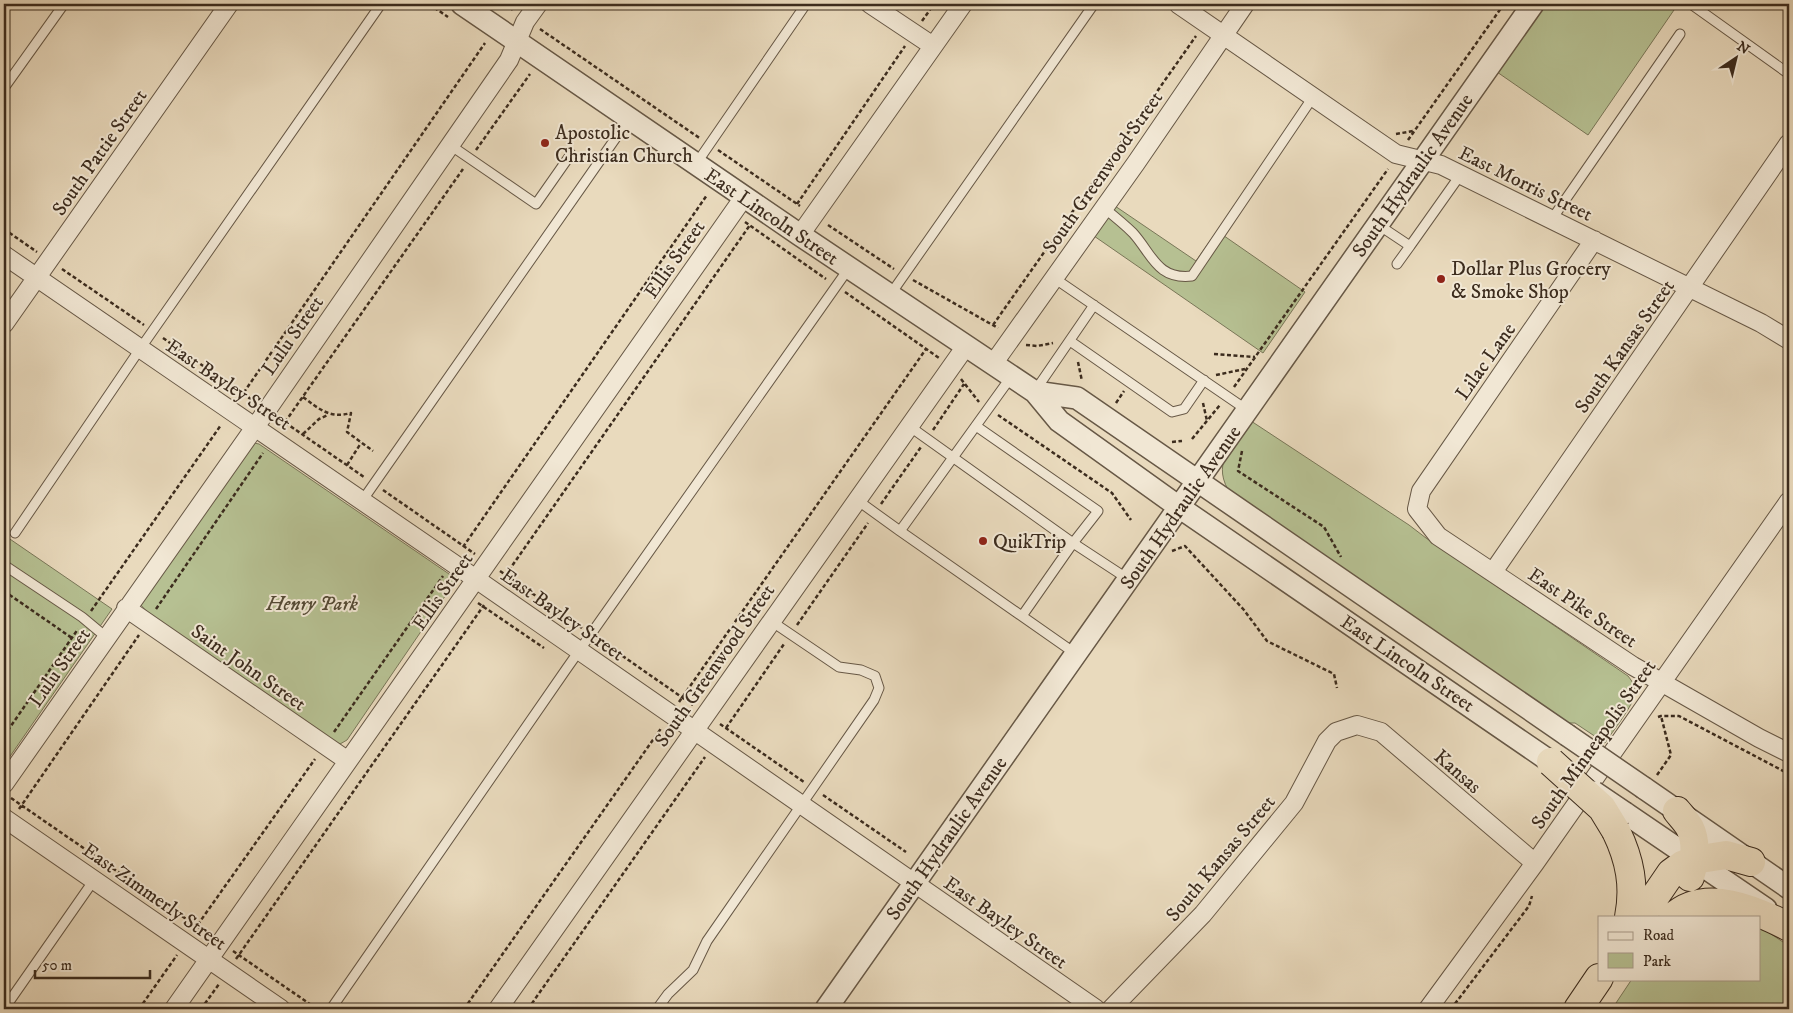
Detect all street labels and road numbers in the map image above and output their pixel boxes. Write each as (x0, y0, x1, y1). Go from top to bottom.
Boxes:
street label: South Pattie Street (47, 85, 153, 221)
street label: South Greenwood Street (1038, 87, 1169, 259)
street label: South Hydraulic Avenue (1347, 89, 1479, 263)
street label: East Morris Street (1454, 141, 1596, 228)
street label: East Lincoln Street (699, 163, 843, 271)
street label: Ellis Street (639, 216, 711, 304)
street label: South Kansas Street (1570, 275, 1681, 419)
street label: Lulu Street (257, 291, 330, 380)
street label: Lilac Lane (1451, 318, 1522, 405)
street label: East Bayley Street (161, 334, 295, 436)
street label: South Hydraulic Avenue (1115, 421, 1247, 595)
street label: Ellis Street (407, 548, 479, 636)
street label: East Bayley Street (495, 563, 629, 667)
street label: East Pike Street (1523, 563, 1642, 654)
street label: South Greenwood Street (650, 580, 781, 752)
street label: East Lincoln Street (1335, 610, 1479, 718)
street label: Saint John Street (186, 619, 311, 717)
street label: Lulu Street (24, 623, 97, 712)
street label: South Minneapolis Street (1526, 655, 1662, 834)
street label: Kansas (1428, 745, 1486, 800)
street label: South Hydraulic Avenue (881, 752, 1013, 926)
street label: South Kansas Street (1161, 791, 1281, 927)
street label: East Zimmerly Street (77, 838, 231, 956)
street label: East Bayley Street (938, 871, 1072, 975)

